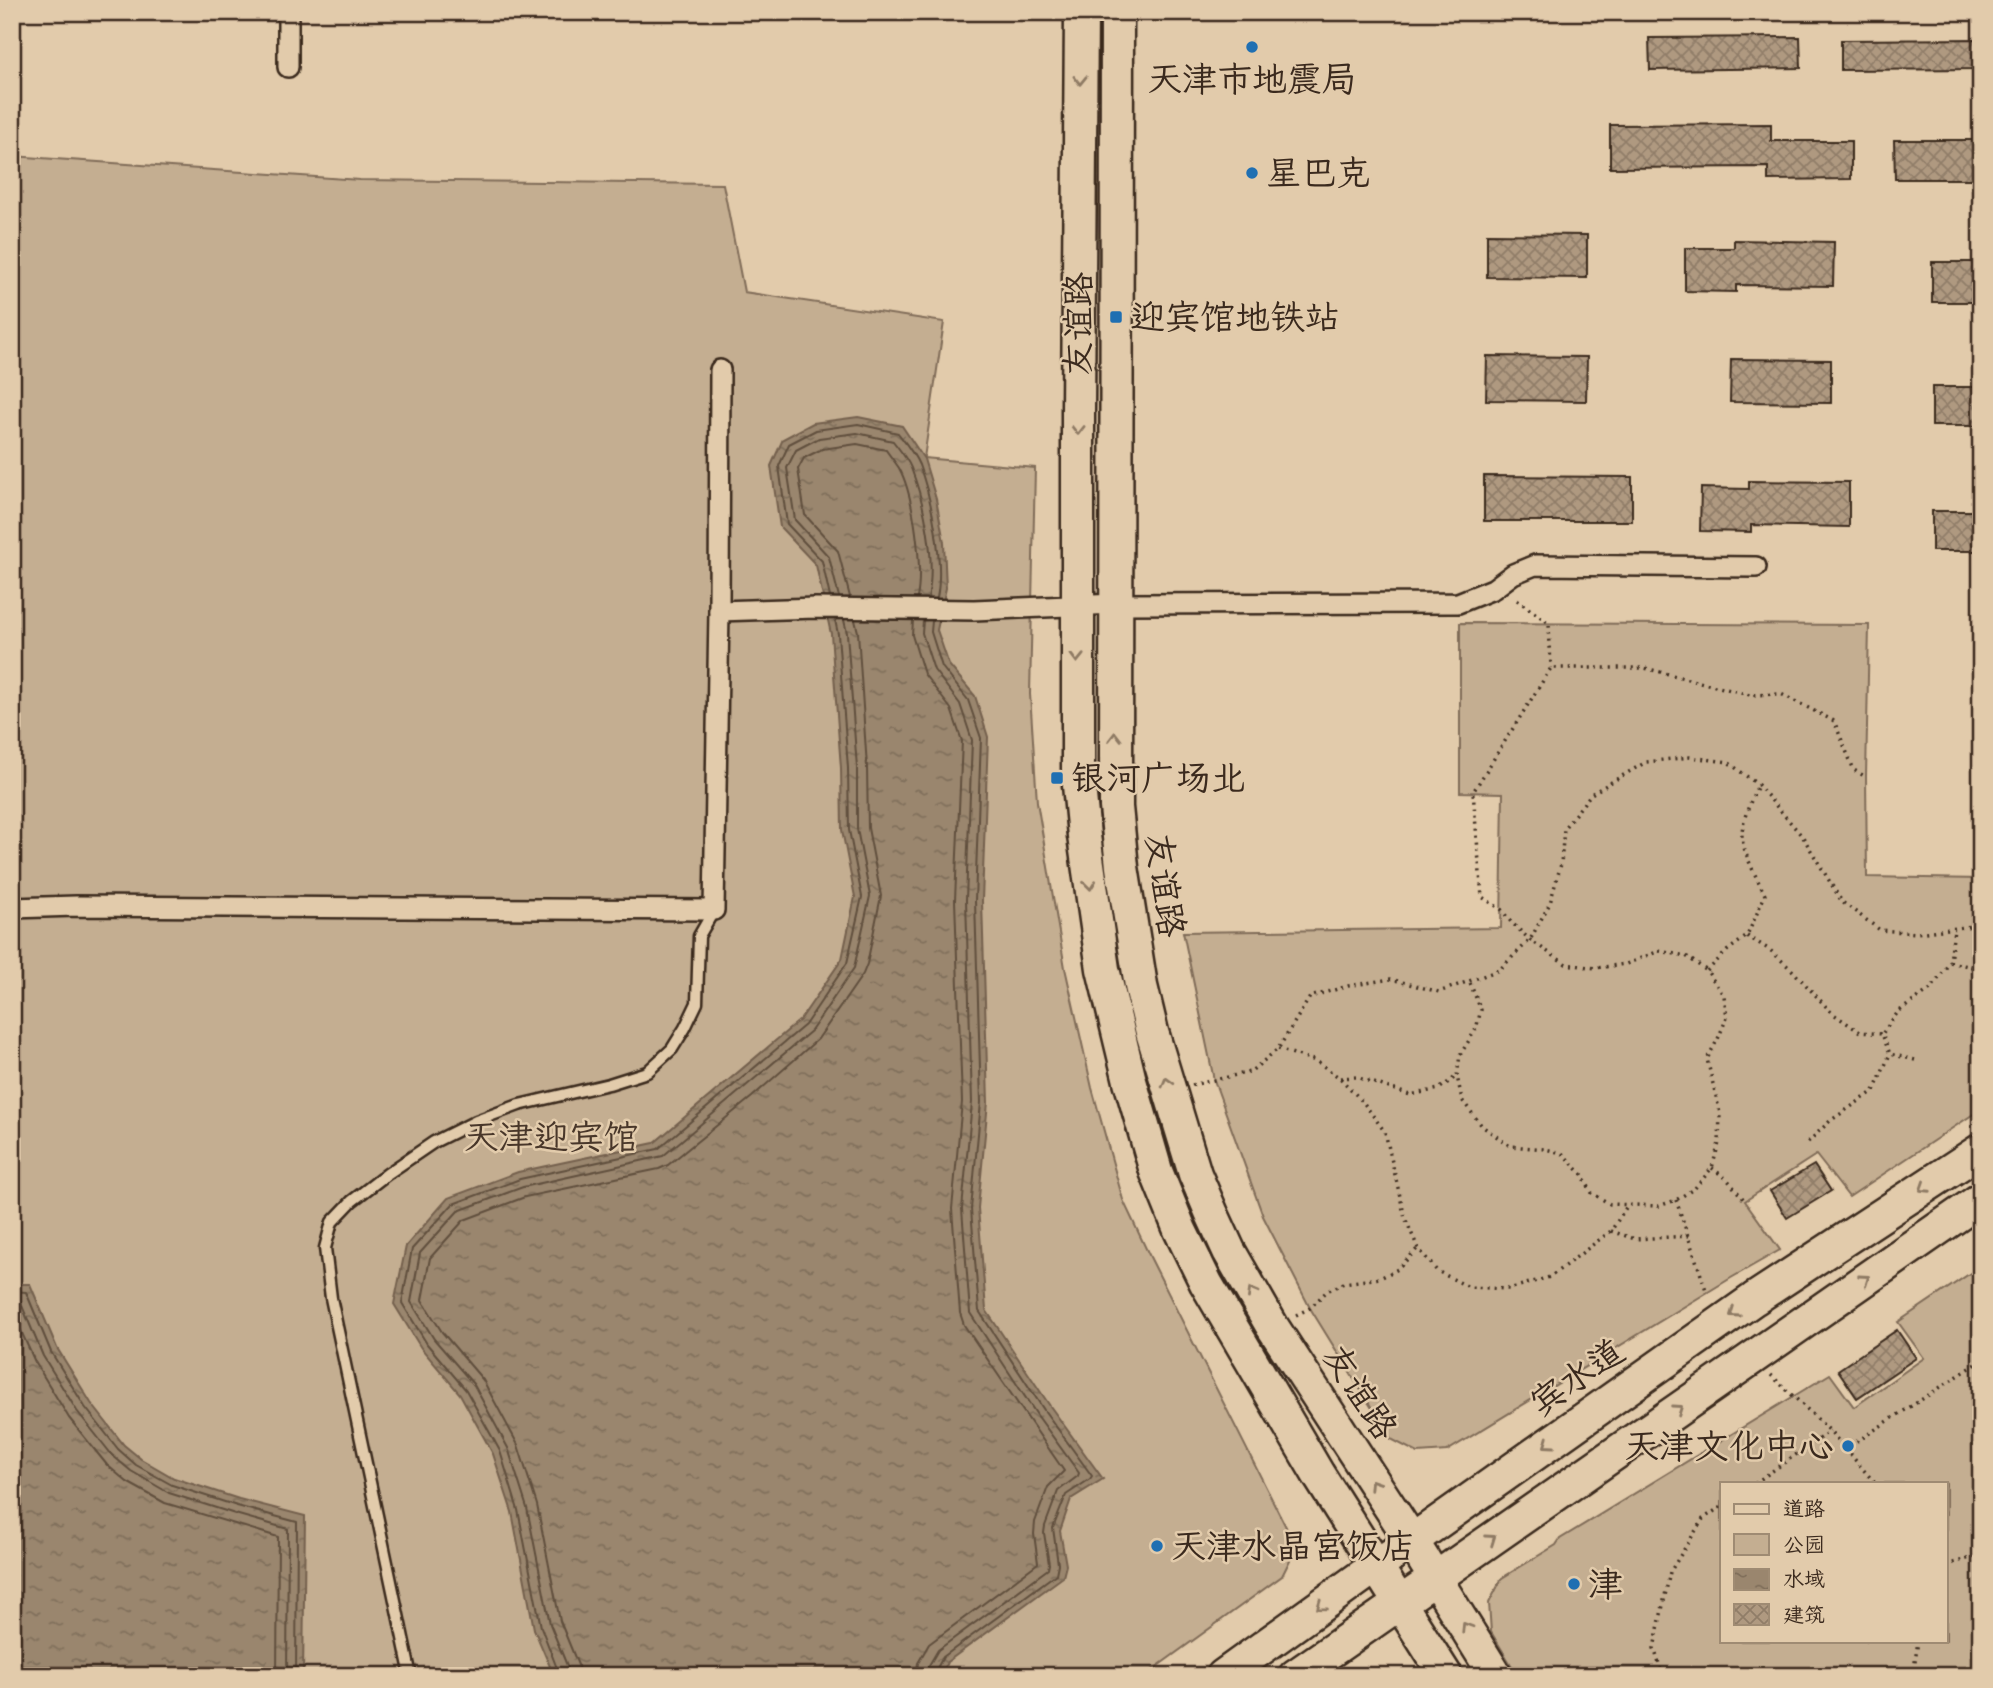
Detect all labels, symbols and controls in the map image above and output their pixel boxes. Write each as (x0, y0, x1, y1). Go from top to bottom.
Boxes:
marker: 天津市地震局 (1244, 39, 1260, 55)
place label: 天津市地震局 (1147, 57, 1357, 102)
one-way arrow (1072, 76, 1088, 86)
place label: 星巴克 (1266, 151, 1371, 196)
marker: 星巴克 (1244, 165, 1260, 181)
street label: 友谊路 (1056, 271, 1101, 377)
place label: 迎宾馆地铁站 (1130, 295, 1340, 340)
marker: 迎宾馆地铁站 (1108, 309, 1124, 325)
one-way arrow (1070, 426, 1086, 436)
one-way arrow (1069, 653, 1085, 664)
one-way arrow (1107, 731, 1123, 742)
place label: 银河广场北 (1071, 756, 1246, 801)
marker: 银河广场北 (1049, 770, 1065, 786)
street label: 友谊路 (1135, 830, 1195, 940)
one-way arrow (1083, 879, 1098, 891)
one-way arrow (1161, 1076, 1175, 1088)
park label: 天津迎宾馆 (463, 1115, 639, 1160)
one-way arrow (1919, 1179, 1932, 1192)
one-way arrow (1857, 1275, 1870, 1287)
one-way arrow (1247, 1286, 1260, 1299)
one-way arrow (1729, 1305, 1742, 1317)
street label: 宾水道 (1521, 1328, 1633, 1426)
street label: 友谊路 (1313, 1336, 1407, 1448)
one-way arrow (1670, 1405, 1683, 1417)
place label: 天津文化中心 (1624, 1424, 1834, 1469)
one-way arrow (1543, 1436, 1556, 1448)
marker: 天津文化中心 (1840, 1438, 1856, 1454)
one-way arrow (1370, 1479, 1382, 1492)
legend (1720, 1482, 1948, 1642)
text: 道路 (1783, 1496, 1825, 1522)
place label: 天津水晶宫饭店 (1171, 1524, 1416, 1569)
text: 公园 (1783, 1532, 1825, 1558)
one-way arrow (1484, 1534, 1497, 1547)
marker: 天津水晶宫饭店 (1149, 1538, 1165, 1554)
place label: 津 (1588, 1562, 1623, 1607)
text: 水域 (1783, 1566, 1825, 1592)
marker: 津 (1566, 1576, 1582, 1592)
one-way arrow (1316, 1597, 1329, 1610)
text: 建筑 (1783, 1602, 1825, 1628)
one-way arrow (1461, 1622, 1474, 1635)

